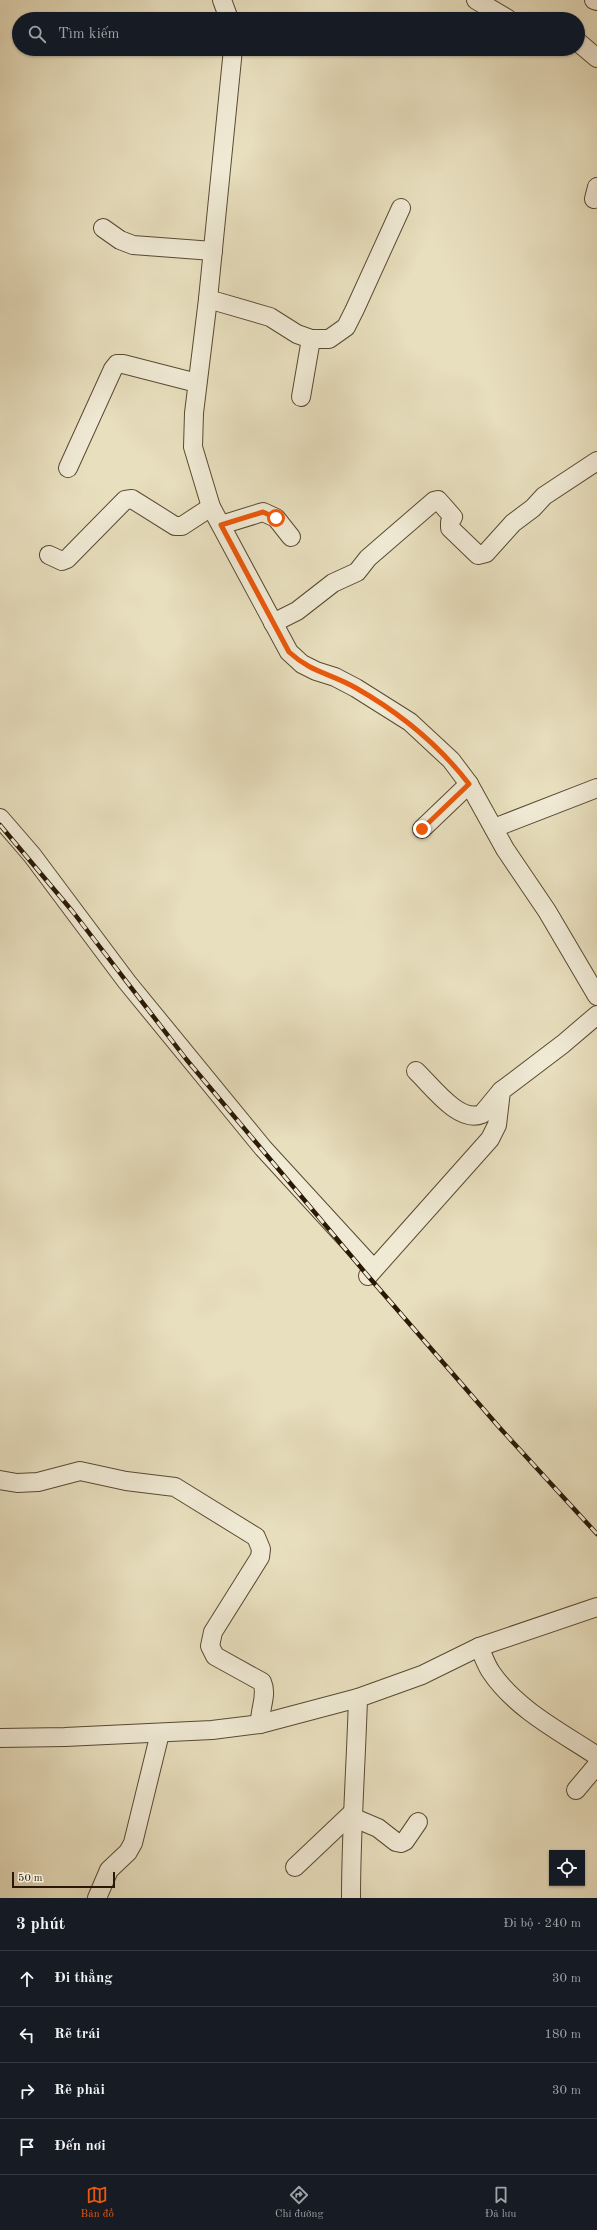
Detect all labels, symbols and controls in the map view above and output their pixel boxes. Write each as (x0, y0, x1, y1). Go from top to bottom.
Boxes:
search box (12, 12, 585, 56)
icon: search (26, 23, 48, 45)
text: Tìm kiếm (58, 27, 120, 42)
route start (267, 509, 285, 527)
route end (413, 820, 431, 838)
map controls (549, 1850, 585, 1886)
button: locate (549, 1850, 585, 1886)
scale bar (12, 1870, 115, 1889)
text: 50 m (18, 1873, 43, 1884)
text: 3 phút (16, 1916, 65, 1933)
text: Đi bộ · 240 m (503, 1917, 581, 1930)
icon: ahead (16, 1968, 38, 1990)
text: Đi thẳng (54, 1971, 113, 1986)
text: 30 m (552, 1972, 581, 1985)
icon: left (16, 2024, 38, 2046)
text: Rẽ trái (54, 2027, 100, 2042)
text: 180 m (544, 2028, 581, 2041)
icon: right (16, 2080, 38, 2102)
text: Rẽ phải (54, 2083, 105, 2098)
text: 30 m (552, 2084, 581, 2097)
icon: arrive (16, 2136, 38, 2158)
text: Đến nơi (54, 2139, 106, 2154)
tab: Bản đồ (81, 2184, 114, 2222)
tab: Chỉ đường (275, 2184, 323, 2222)
tab: Đã lưu (485, 2184, 516, 2222)

